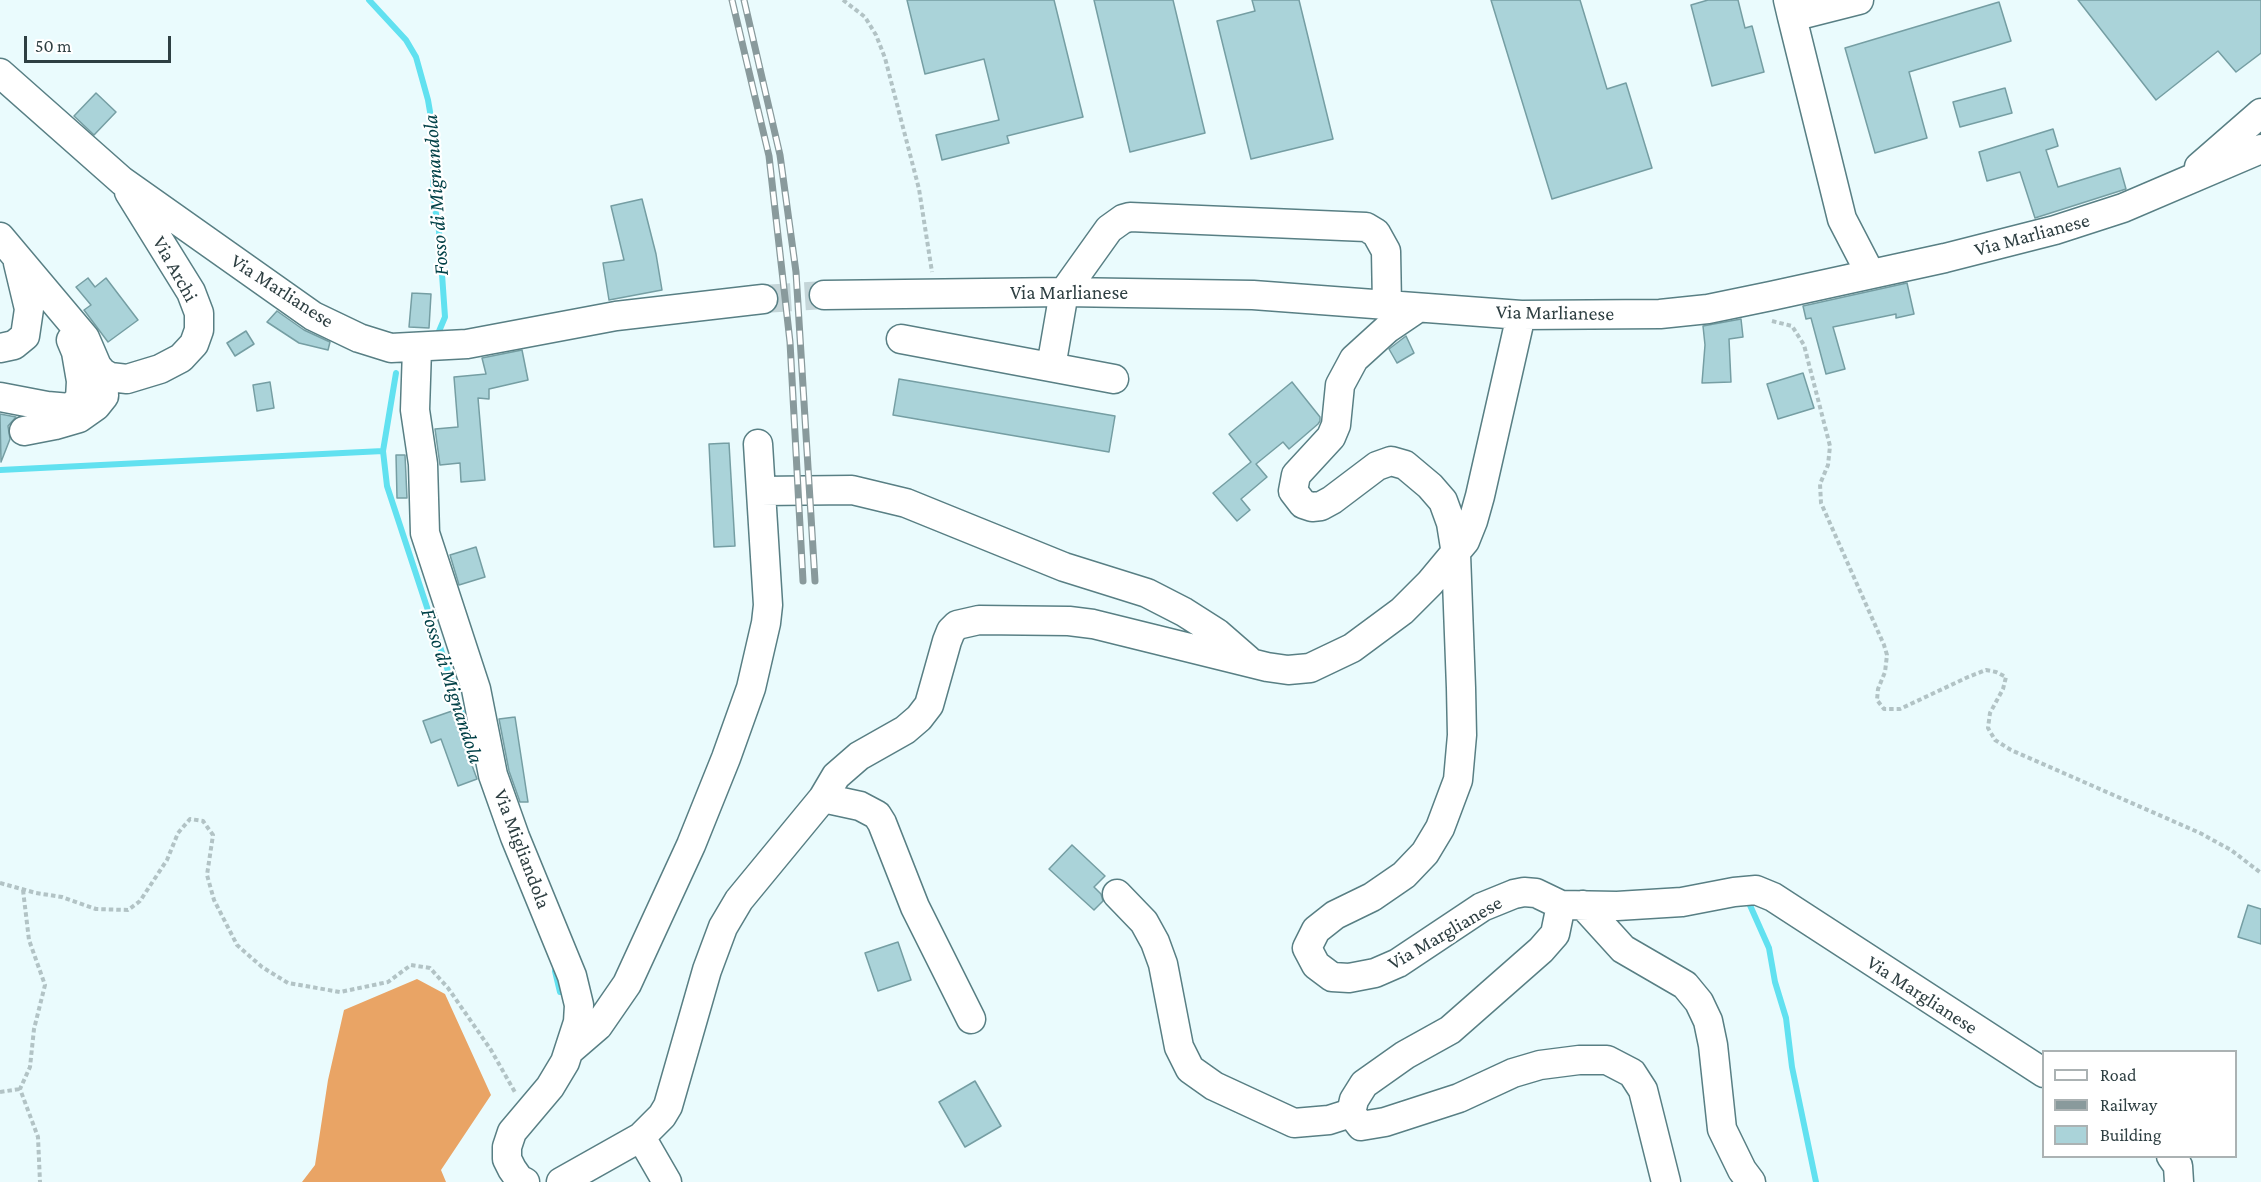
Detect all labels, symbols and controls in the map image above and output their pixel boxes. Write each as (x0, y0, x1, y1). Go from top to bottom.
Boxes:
scale bar (27, 24, 174, 62)
text: 50 m (35, 36, 72, 56)
water label: Fosso di Mignandola (418, 113, 454, 277)
street label: Via Marlianese (1972, 208, 2092, 262)
street label: Via Archi (147, 232, 203, 306)
street label: Via Marlianese (226, 249, 338, 333)
street label: Via Marlianese (1010, 281, 1128, 305)
street label: Via Marlianese (1496, 300, 1614, 326)
water label: Fosso di Mignandola (415, 605, 489, 767)
street label: Via Migliandola (488, 786, 556, 912)
street label: Via Marglianese (1384, 891, 1506, 975)
street label: Via Marglianese (1862, 950, 1982, 1040)
legend (2042, 1050, 2237, 1158)
text: Road (2100, 1065, 2137, 1085)
text: Railway (2100, 1095, 2157, 1115)
text: Building (2100, 1125, 2161, 1145)

